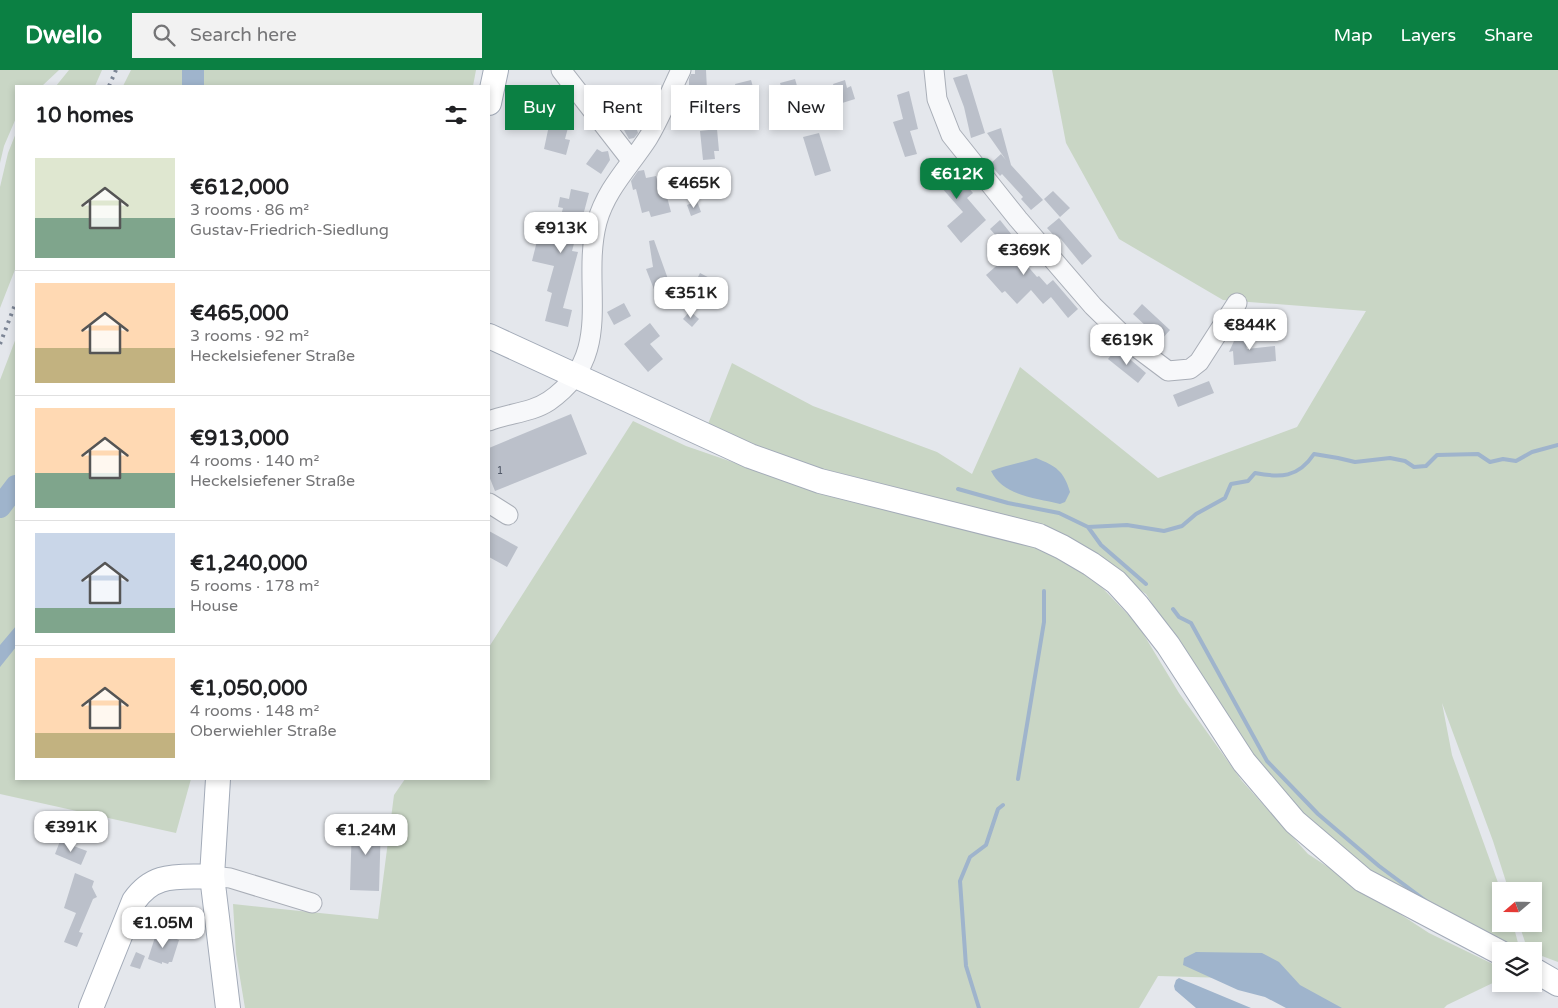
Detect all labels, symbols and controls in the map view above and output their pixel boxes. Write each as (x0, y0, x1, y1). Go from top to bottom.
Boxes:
search box (132, 13, 482, 58)
text: Dwello (25, 21, 102, 50)
icon: search (150, 21, 178, 49)
text: Search here (190, 24, 297, 46)
text: Map (1334, 24, 1373, 46)
text: Layers (1401, 24, 1456, 46)
text: Share (1484, 24, 1533, 46)
chip: Buy (505, 85, 574, 130)
chip: Rent (584, 85, 661, 130)
chip: Filters (671, 85, 759, 130)
chip: New (769, 85, 843, 130)
icon: filters (442, 101, 470, 129)
text: 10 homes (35, 103, 134, 128)
pin: €612K (922, 158, 992, 200)
text: €612K (931, 164, 983, 184)
pin: €465K (659, 166, 729, 209)
text: €465K (668, 173, 720, 193)
text: €612,000 (190, 175, 289, 200)
icon: home (75, 178, 135, 238)
text: 3 rooms · 86 m² (190, 200, 309, 220)
pin: €913K (526, 212, 596, 254)
text: €913K (535, 218, 587, 238)
text: Gustav-Friedrich-Siedlung (190, 220, 389, 240)
pin: €369K (989, 234, 1059, 276)
text: €369K (998, 240, 1050, 260)
pin: €351K (656, 276, 726, 319)
text: €351K (665, 283, 717, 303)
text: €465,000 (190, 301, 289, 326)
icon: home (75, 303, 135, 363)
pin: €844K (1215, 308, 1285, 351)
text: €844K (1224, 315, 1276, 335)
pin: €619K (1092, 324, 1162, 366)
text: 3 rooms · 92 m² (190, 326, 309, 346)
text: €619K (1101, 330, 1153, 350)
text: Heckelsiefener Straße (190, 346, 355, 366)
text: €913,000 (190, 426, 289, 451)
icon: home (75, 428, 135, 488)
text: 4 rooms · 140 m² (190, 451, 319, 471)
house number: 1 (497, 464, 503, 477)
text: Heckelsiefener Straße (190, 471, 355, 491)
text: €1,240,000 (190, 551, 308, 576)
icon: home (75, 553, 135, 613)
text: 5 rooms · 178 m² (190, 576, 319, 596)
text: House (190, 596, 238, 616)
text: €1,050,000 (190, 676, 308, 701)
icon: home (75, 678, 135, 738)
text: 4 rooms · 148 m² (190, 701, 319, 721)
text: Oberwiehler Straße (190, 721, 336, 741)
pin: €391K (36, 810, 106, 853)
pin: €1.24M (325, 814, 407, 856)
text: €391K (45, 817, 97, 837)
text: €1.24M (336, 820, 396, 840)
north arrow (1492, 882, 1542, 932)
map controls (1492, 882, 1542, 992)
pin: €1.05M (122, 906, 204, 949)
text: €1.05M (133, 913, 193, 933)
button: layers (1492, 942, 1542, 992)

